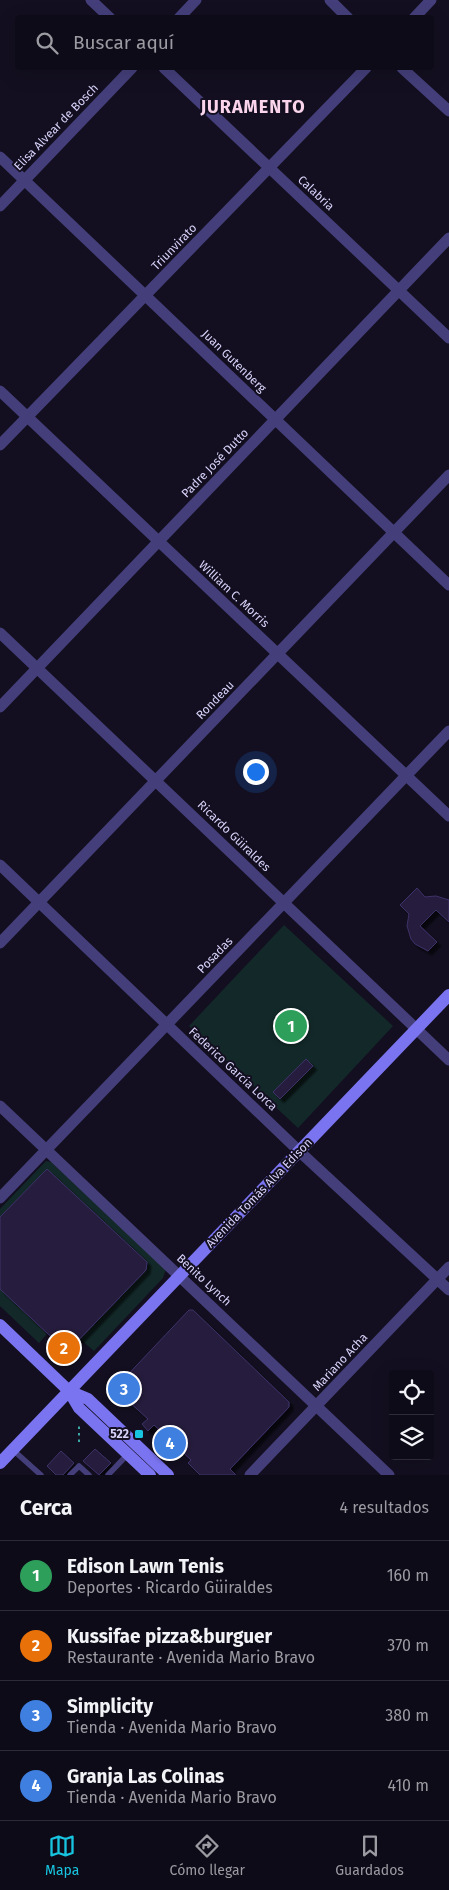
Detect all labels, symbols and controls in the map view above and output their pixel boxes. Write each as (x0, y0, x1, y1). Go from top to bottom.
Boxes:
search box (15, 15, 434, 70)
icon: search (33, 29, 61, 57)
text: Buscar aquí (73, 31, 174, 54)
street label: Elisa Alvear de Bosch (11, 81, 101, 173)
district label: JURAMENTO (199, 96, 306, 118)
street label: Calabria (295, 173, 337, 213)
street label: Triunvirato (148, 221, 200, 273)
street label: Juan Gutenberg (199, 327, 270, 396)
street label: Padre José Dutto (179, 426, 251, 500)
street label: William C. Morris (196, 558, 272, 630)
street label: Rondeau (193, 678, 237, 722)
your location (243, 759, 269, 785)
street label: Ricardo Güiraldes (195, 798, 274, 875)
street label: Posadas (194, 934, 236, 976)
pin: 1 (275, 1007, 307, 1045)
street label: Federico García Lorca (186, 1024, 280, 1114)
street label: Avenida Tomás Alva Edison (203, 1135, 315, 1251)
street label: Benito Lynch (174, 1251, 234, 1309)
pin: 2 (48, 1329, 80, 1367)
street label: Mariano Acha (310, 1330, 370, 1394)
pin: 3 (108, 1370, 140, 1408)
map controls (389, 1370, 434, 1460)
button: locate (389, 1370, 434, 1415)
button: layers (389, 1415, 434, 1460)
pin: 4 (154, 1424, 186, 1462)
place label: 522 (110, 1427, 129, 1441)
marker: 522 (133, 1428, 145, 1440)
text: Cerca (20, 1495, 72, 1521)
text: 4 resultados (340, 1498, 429, 1517)
text: Edison Lawn Tenis (67, 1555, 224, 1578)
text: 1 (32, 1566, 40, 1585)
text: 160 m (387, 1566, 429, 1585)
text: Deportes · Ricardo Güiraldes (67, 1578, 273, 1597)
text: Kussifae pizza&burguer (67, 1625, 272, 1648)
text: 2 (32, 1636, 40, 1655)
text: 370 m (387, 1636, 429, 1655)
text: Restaurante · Avenida Mario Bravo (67, 1648, 315, 1667)
text: Simplicity (67, 1695, 153, 1718)
text: 3 (32, 1706, 40, 1725)
text: 380 m (385, 1706, 429, 1725)
text: Tienda · Avenida Mario Bravo (67, 1718, 277, 1737)
text: Granja Las Colinas (67, 1765, 224, 1788)
text: 4 (31, 1776, 41, 1795)
text: 410 m (388, 1776, 429, 1795)
text: Tienda · Avenida Mario Bravo (67, 1788, 277, 1807)
tab: Mapa (45, 1832, 79, 1879)
tab: Cómo llegar (170, 1832, 245, 1879)
tab: Guardados (335, 1832, 404, 1879)

